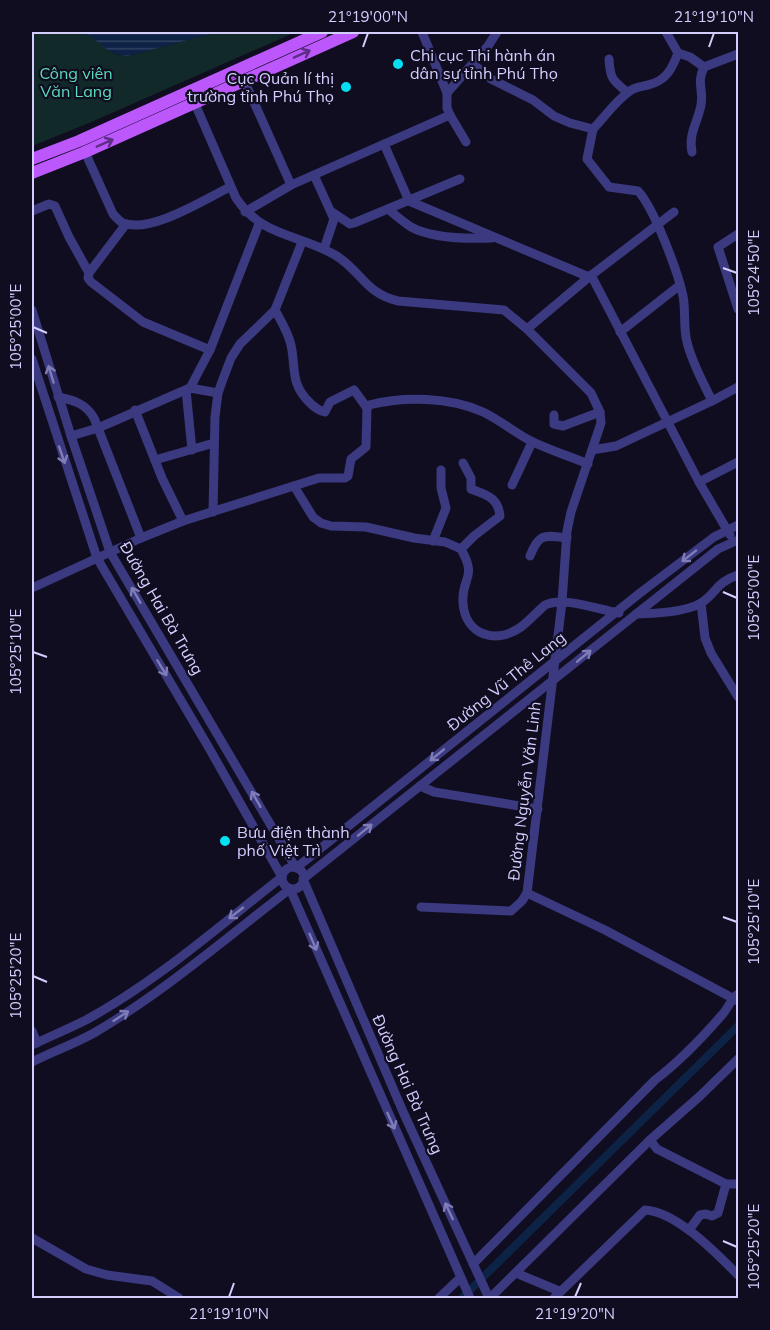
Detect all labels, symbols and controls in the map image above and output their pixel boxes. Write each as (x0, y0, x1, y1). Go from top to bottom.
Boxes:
text: 21°19'00"N (328, 7, 408, 26)
text: 21°19'10"N (674, 7, 754, 26)
place label: Chi cục Thi hành án dân sự tỉnh Phú Thọ (410, 45, 558, 83)
one-way arrow (292, 48, 311, 59)
marker: Chi cục Thi hành án dân sự tỉnh Phú Thọ (391, 57, 405, 71)
park label: Công viên Văn Lang (39, 63, 113, 101)
place label: Cục Quản lí thị trường tỉnh Phú Thọ (187, 68, 334, 106)
marker: Cục Quản lí thị trường tỉnh Phú Thọ (339, 80, 353, 94)
one-way arrow (96, 137, 114, 149)
text: 105°24'50"E (744, 230, 763, 316)
text: 105°25'00"E (6, 284, 25, 370)
one-way arrow (45, 365, 56, 384)
one-way arrow (57, 445, 68, 464)
street label: Đường Hai Bà Trưng (116, 538, 208, 678)
one-way arrow (681, 549, 697, 562)
text: 105°25'00"E (744, 555, 763, 641)
one-way arrow (129, 587, 141, 604)
text: 105°25'10"E (6, 609, 25, 695)
street label: Đường Vũ Thê Lang (443, 627, 569, 735)
one-way arrow (575, 650, 591, 663)
one-way arrow (157, 659, 169, 676)
street label: Đường Nguyễn Văn Linh (503, 700, 545, 882)
one-way arrow (430, 748, 446, 761)
one-way arrow (249, 791, 261, 808)
place label: Bưu điện thành phố Việt Trì (237, 822, 350, 860)
one-way arrow (357, 823, 373, 836)
marker: Bưu điện thành phố Việt Trì (218, 834, 232, 848)
text: 105°25'10"E (744, 879, 763, 965)
one-way arrow (228, 906, 244, 919)
text: 105°25'20"E (6, 933, 25, 1019)
one-way arrow (308, 933, 319, 951)
one-way arrow (112, 1009, 129, 1021)
street label: Đường Hai Bà Trưng (368, 1011, 448, 1157)
one-way arrow (386, 1111, 397, 1129)
one-way arrow (442, 1203, 454, 1221)
text: 105°25'20"E (744, 1204, 763, 1290)
text: 21°19'10"N (189, 1304, 269, 1323)
text: 21°19'20"N (535, 1304, 615, 1323)

